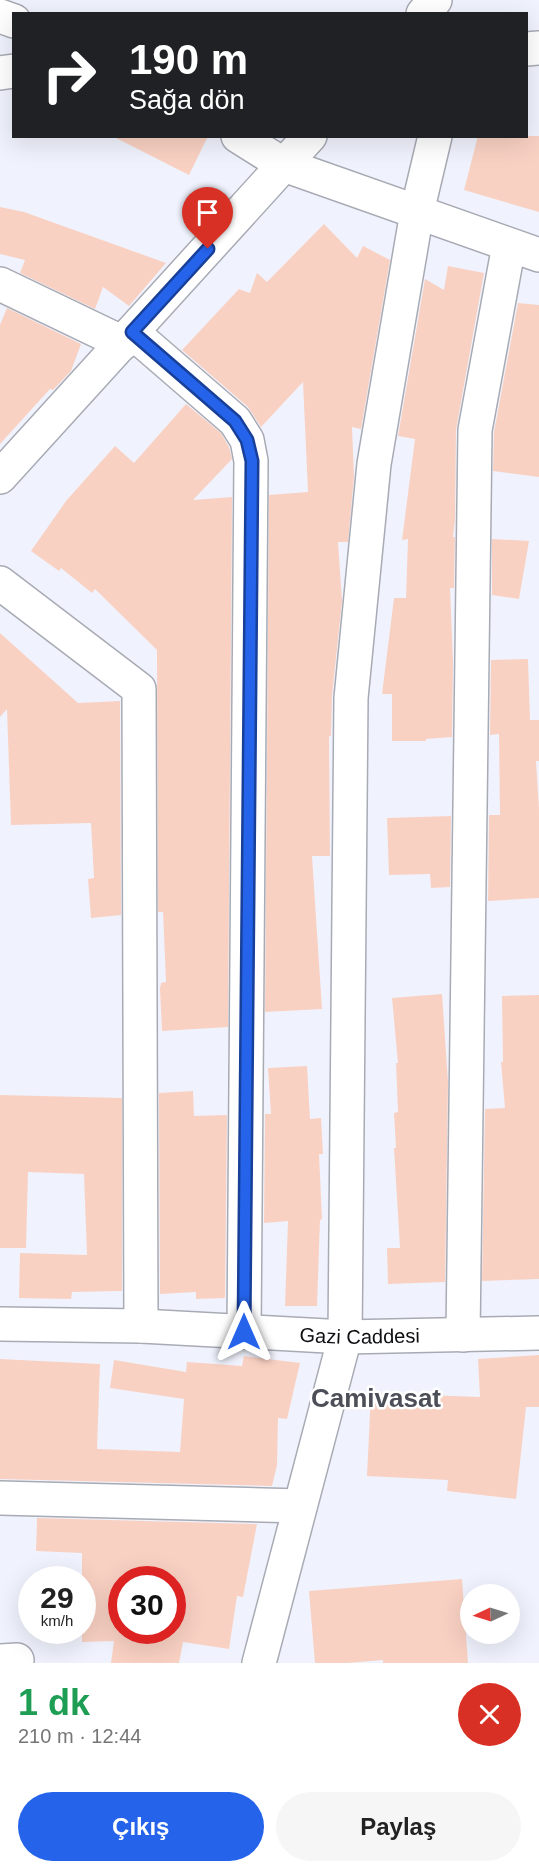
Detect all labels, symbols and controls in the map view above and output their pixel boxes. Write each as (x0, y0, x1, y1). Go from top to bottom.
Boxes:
icon: right (30, 36, 108, 114)
text: 190 m (129, 36, 248, 83)
text: Sağa dön (129, 85, 245, 115)
pin (182, 187, 233, 249)
icon: arrive (191, 196, 224, 229)
position arrow (212, 1300, 276, 1364)
street label: Gazi Caddesi (299, 1324, 420, 1348)
district label: Camivasat (311, 1383, 441, 1413)
speed limit sign: 30 (108, 1566, 186, 1644)
text: 29 (40, 1581, 74, 1614)
north arrow (460, 1584, 520, 1644)
map controls (460, 1584, 520, 1644)
text: km/h (41, 1612, 73, 1629)
text: 1 dk (18, 1682, 90, 1723)
button: close (458, 1683, 521, 1746)
text: 210 m · 12:44 (18, 1725, 141, 1747)
button: Çıkış (18, 1792, 264, 1861)
button: Paylaş (276, 1792, 521, 1861)

